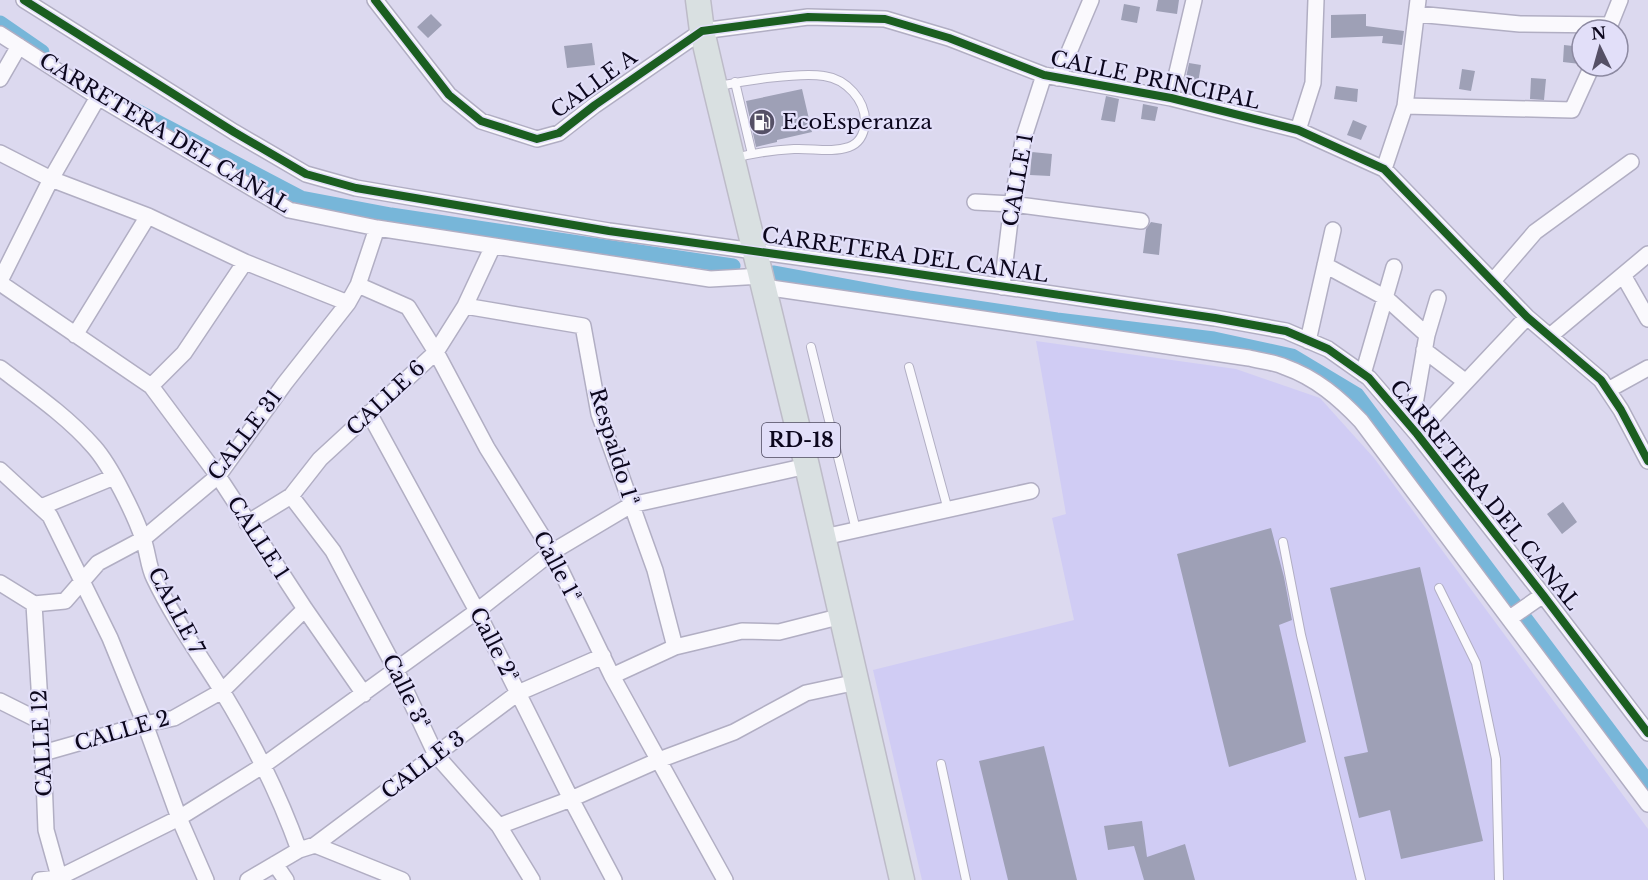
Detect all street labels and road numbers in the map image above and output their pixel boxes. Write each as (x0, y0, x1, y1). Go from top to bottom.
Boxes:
street label: CALLE A (546, 44, 643, 124)
street label: CALLE PRINCIPAL (1048, 45, 1262, 115)
street label: CARRETERA DEL CANAL (35, 47, 295, 219)
street label: CALLE 1 (997, 131, 1039, 229)
street label: CARRETERA DEL CANAL (760, 222, 1050, 288)
street label: CALLE 6 (341, 355, 431, 441)
street label: CARRETERA DEL CANAL (1384, 375, 1586, 615)
street label: CALLE 31 (202, 384, 288, 486)
street label: Respaldo 1ª (584, 385, 644, 509)
road number: RD-18 (762, 423, 840, 457)
street label: CALLE 1 (221, 491, 295, 585)
street label: Calle 1ª (527, 527, 587, 607)
street label: CALLE 7 (142, 563, 210, 660)
street label: Calle 2ª (464, 603, 524, 687)
street label: Calle 3ª (377, 650, 435, 734)
street label: CALLE 12 (26, 689, 58, 797)
street label: CALLE 2 (71, 705, 173, 757)
street label: CALLE 3 (376, 725, 470, 805)

